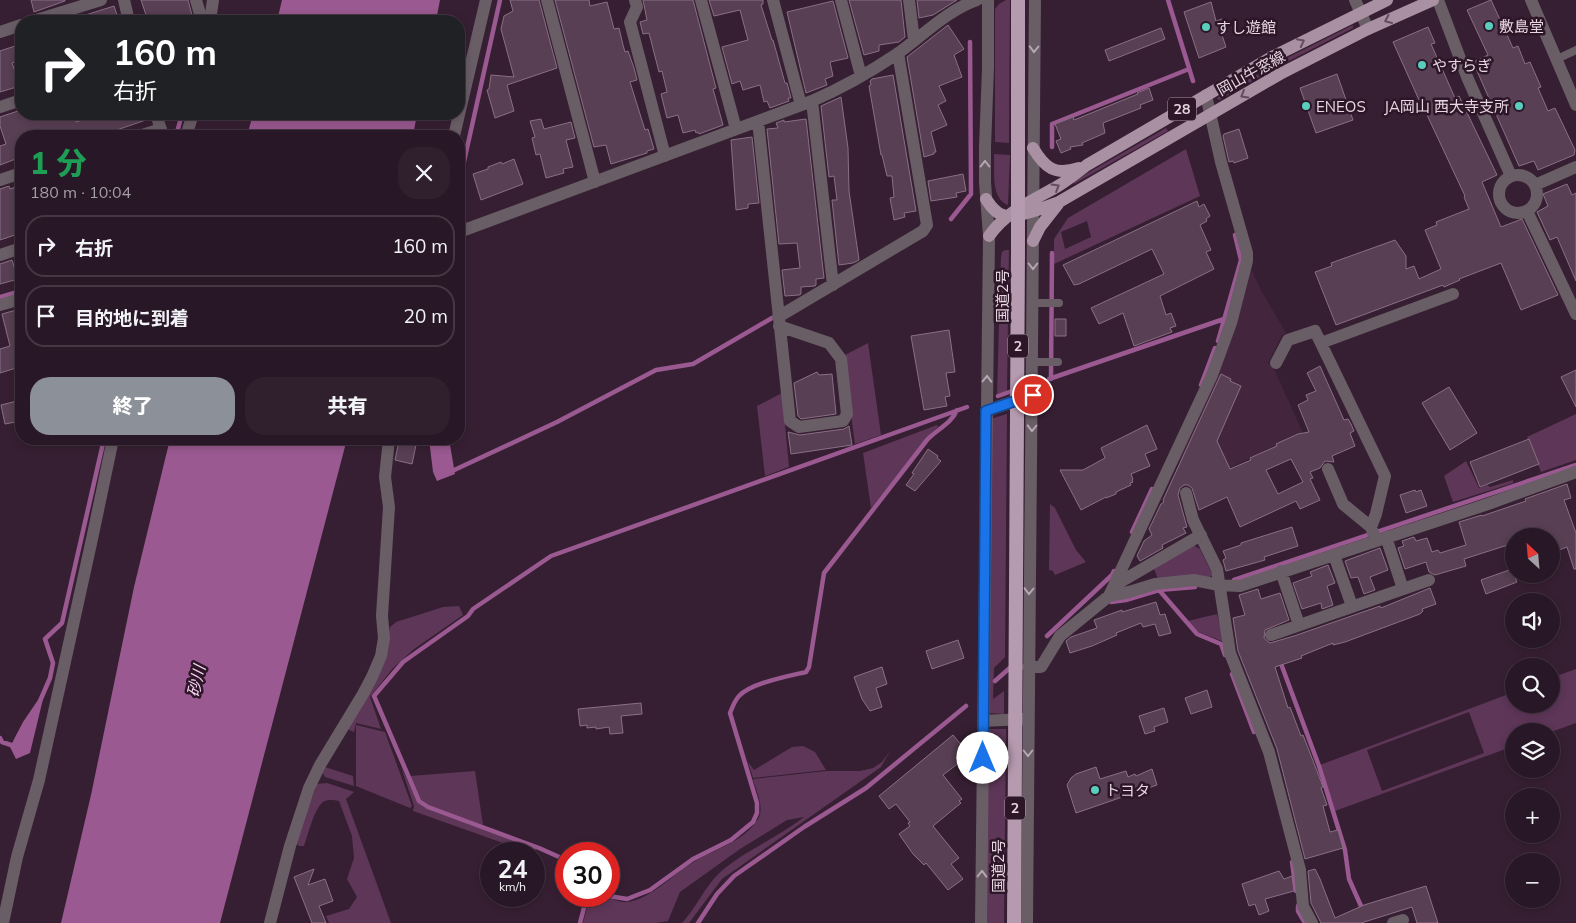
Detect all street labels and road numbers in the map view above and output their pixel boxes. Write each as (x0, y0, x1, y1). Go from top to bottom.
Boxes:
street label: 岡山牛窓線 (1214, 47, 1288, 99)
road number: 28 (1168, 98, 1196, 120)
street label: 国道2号 (993, 269, 1012, 323)
road number: 2 (1008, 334, 1028, 358)
road number: 2 (1005, 796, 1025, 820)
street label: 国道2号 (989, 839, 1008, 893)

